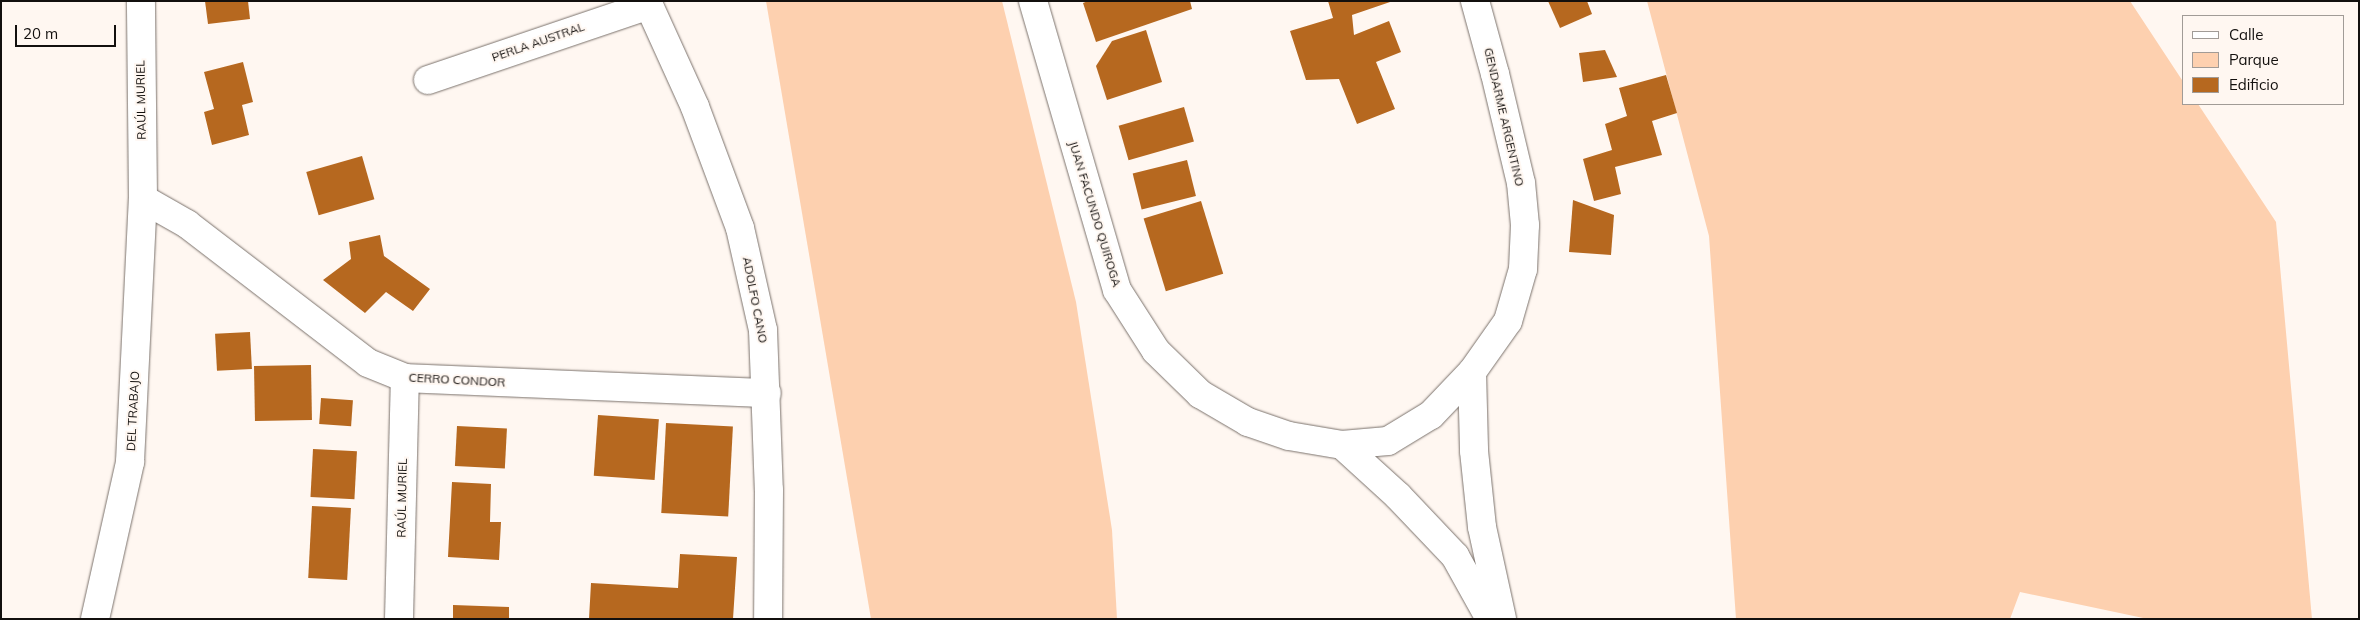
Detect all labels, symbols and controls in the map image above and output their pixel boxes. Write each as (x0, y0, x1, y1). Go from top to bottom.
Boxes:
scale bar (18, 15, 119, 47)
legend (2182, 15, 2345, 105)
street label: PERLA AUSTRAL (490, 19, 586, 65)
text: 20 m (23, 24, 58, 43)
text: Calle (2229, 25, 2263, 44)
street label: GENDARME ARGENTINO (1481, 46, 1527, 188)
text: Parque (2229, 50, 2279, 69)
street label: RAÚL MURIEL (133, 60, 149, 140)
text: Edificio (2229, 75, 2279, 94)
street label: JUAN FACUNDO QUIROGA (1066, 139, 1124, 289)
street label: ADOLFO CANO (740, 256, 770, 344)
street label: CERRO CONDOR (408, 370, 506, 390)
street label: DEL TRABAJO (124, 371, 142, 451)
street label: RAÚL MURIEL (394, 458, 410, 538)

